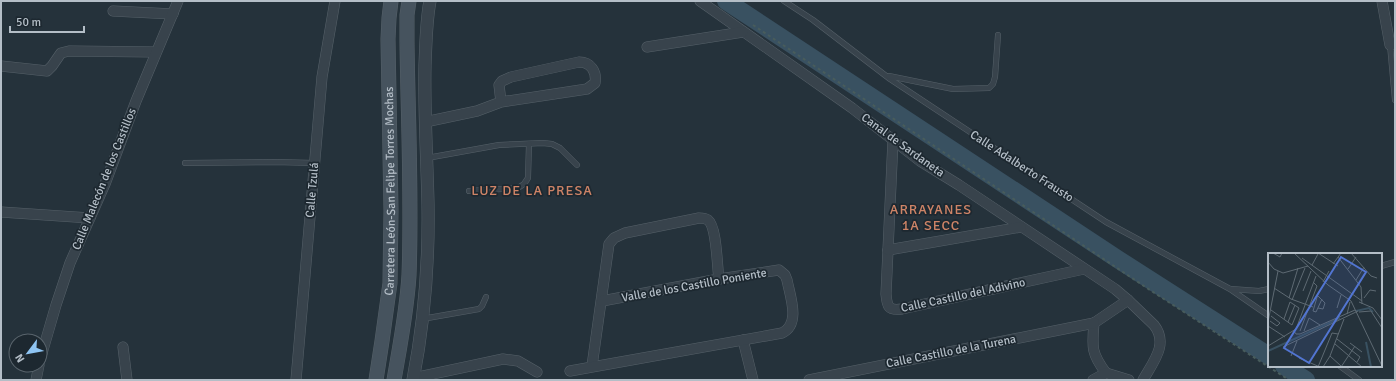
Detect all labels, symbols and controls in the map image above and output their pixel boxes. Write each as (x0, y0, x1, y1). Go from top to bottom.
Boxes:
scale bar (10, 8, 84, 34)
text: 50 m (16, 15, 41, 30)
street label: Carretera León-San Felipe Torres Mochas (381, 86, 399, 296)
street label: Calle Malecón de los Castillos (69, 106, 140, 252)
street label: Canal de Sardaneta (858, 110, 947, 181)
street label: Calle Adalberto Frausto (967, 127, 1076, 206)
street label: Calle Tzulá (303, 162, 322, 218)
district label: LUZ DE LA PRESA (471, 182, 593, 199)
district label: ARRAYANES 1A SECC (890, 201, 972, 234)
inset map (1268, 253, 1382, 367)
street label: Valle de los Castillo Poniente (620, 265, 768, 306)
street label: Calle Castillo del Adivino (899, 275, 1027, 316)
street label: Calle Castillo de la Turena (885, 332, 1017, 371)
north arrow (8, 333, 48, 373)
text: N (12, 351, 27, 365)

